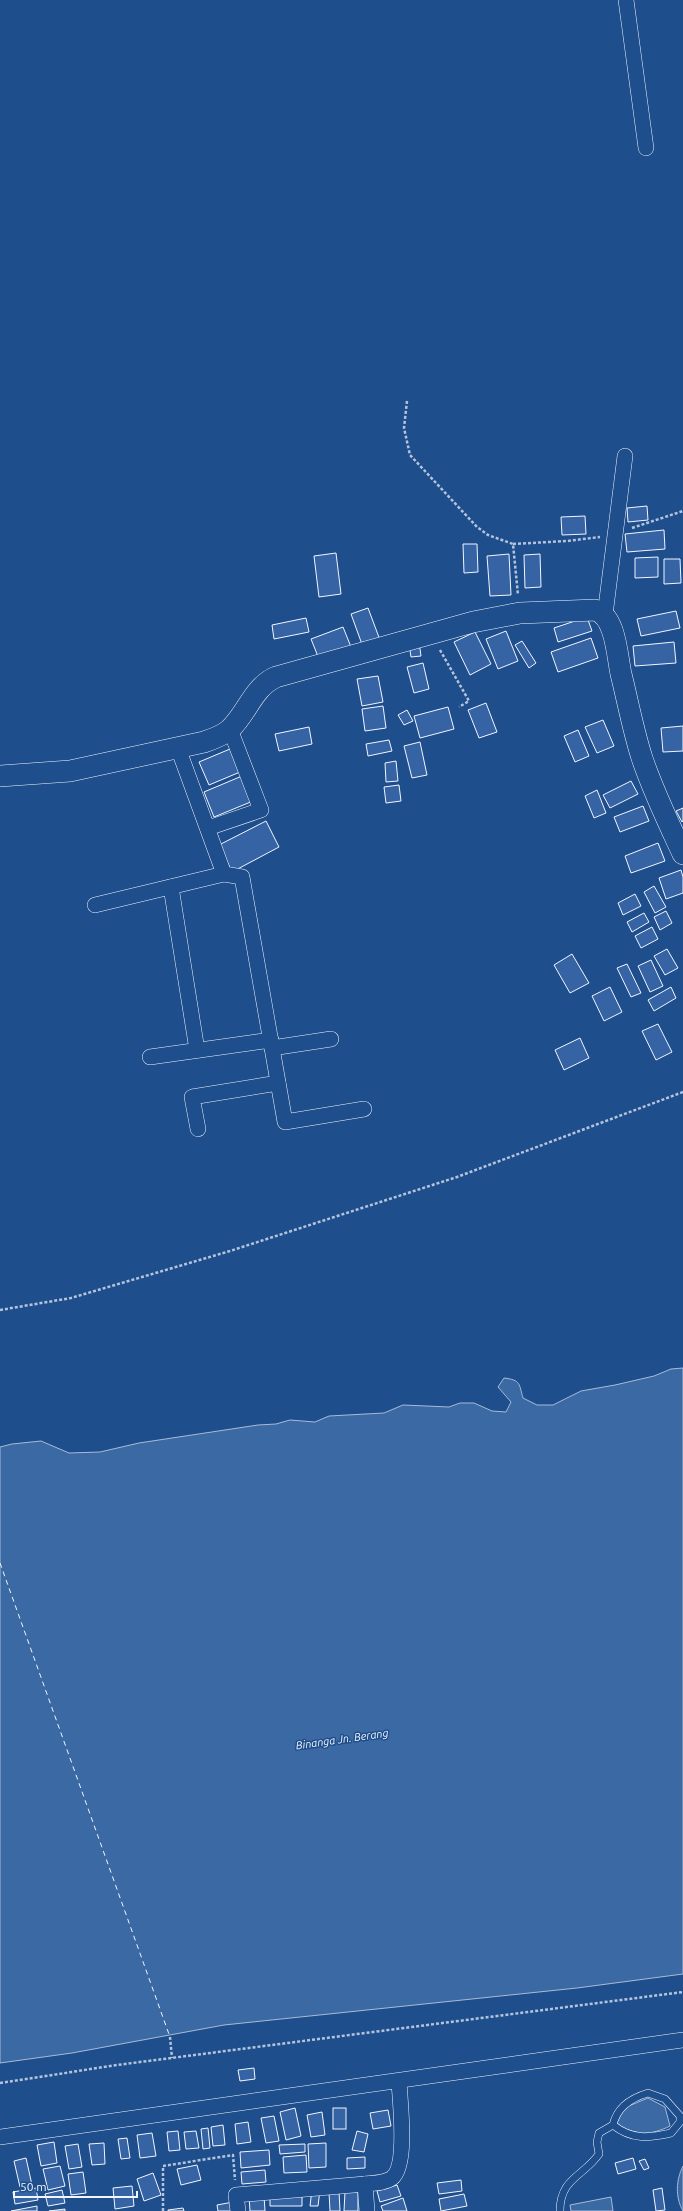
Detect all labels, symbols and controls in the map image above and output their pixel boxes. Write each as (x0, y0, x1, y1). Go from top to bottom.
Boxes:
water label: Binanga Jn. Berang (295, 1727, 389, 1751)
scale bar (14, 2173, 137, 2199)
text: 50 m (20, 2180, 47, 2193)

